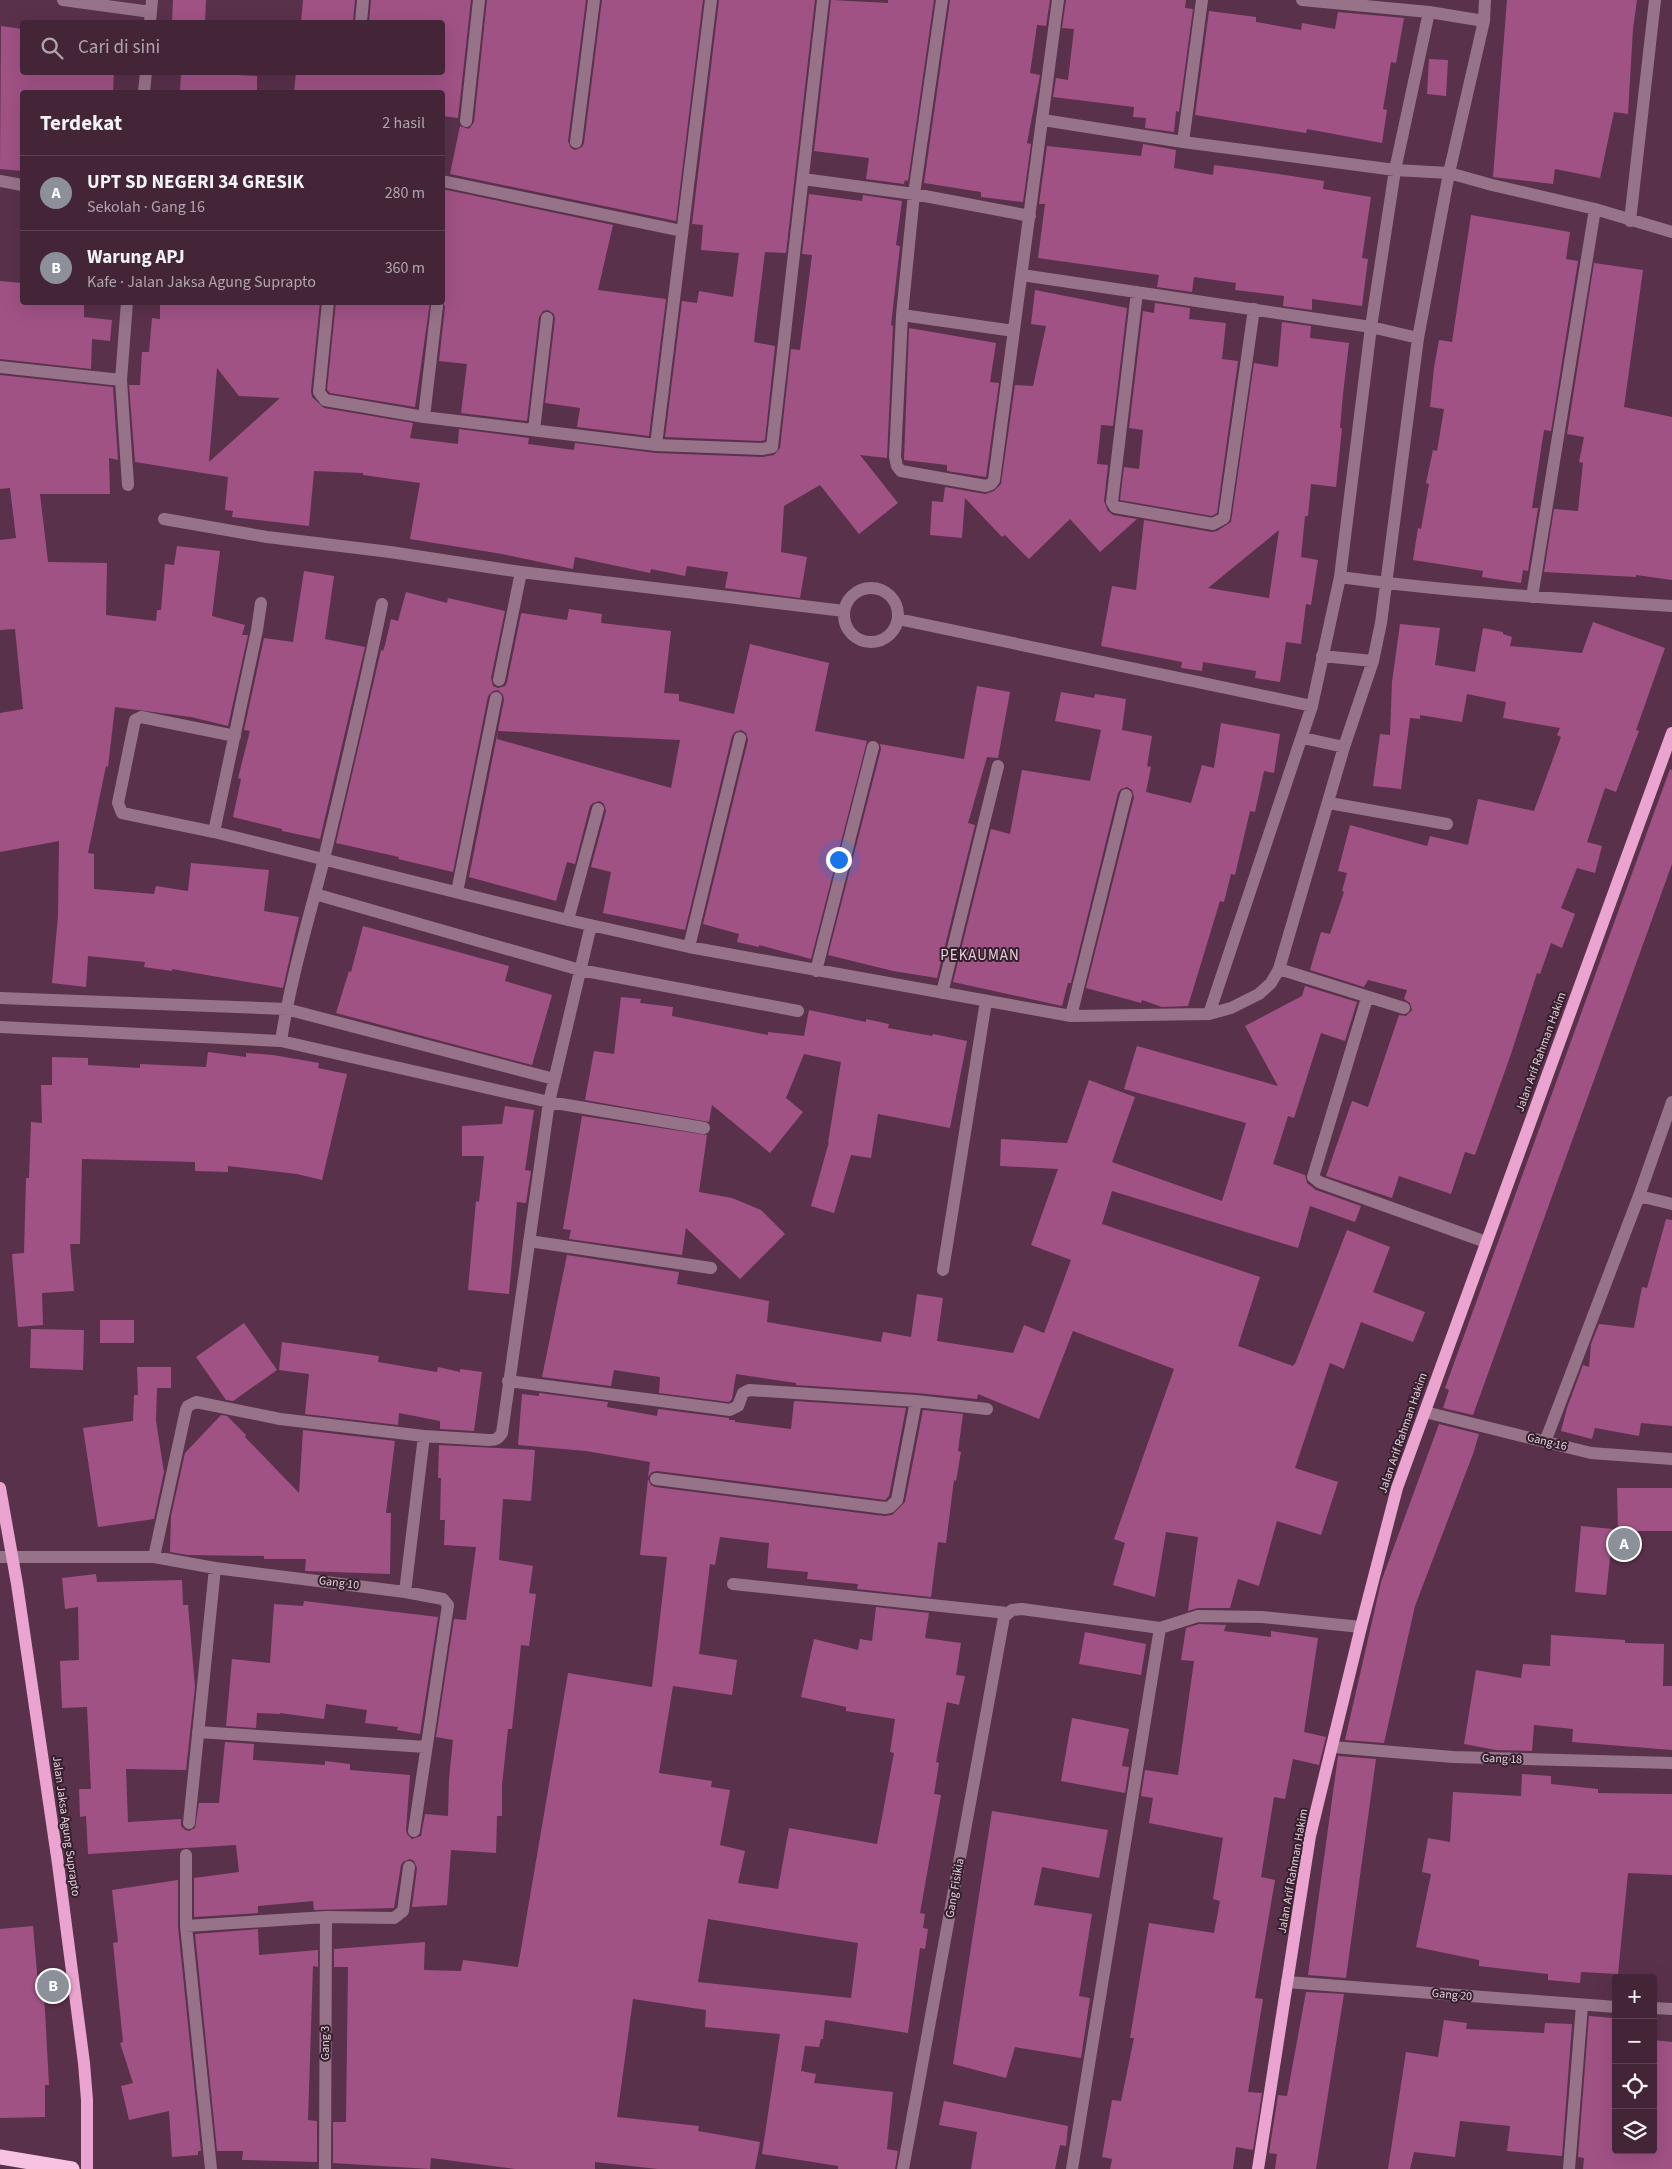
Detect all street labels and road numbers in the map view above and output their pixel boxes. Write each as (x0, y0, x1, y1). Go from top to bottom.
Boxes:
street label: Jalan Arif Rahman Hakim (1511, 990, 1571, 1114)
street label: Jalan Arif Rahman Hakim (1374, 1370, 1432, 1496)
street label: Gang 16 (1525, 1429, 1569, 1455)
street label: Gang 10 (318, 1572, 360, 1594)
street label: Gang 18 (1482, 1750, 1523, 1768)
street label: Jalan Jaksa Agung Suprapto (48, 1755, 84, 1897)
street label: Jalan Arif Rahman Hakim (1274, 1807, 1312, 1935)
street label: Gang Fisikia (941, 1857, 969, 1919)
street label: Gang 20 (1431, 1985, 1473, 2005)
street label: Gang 3 (317, 2026, 334, 2060)

